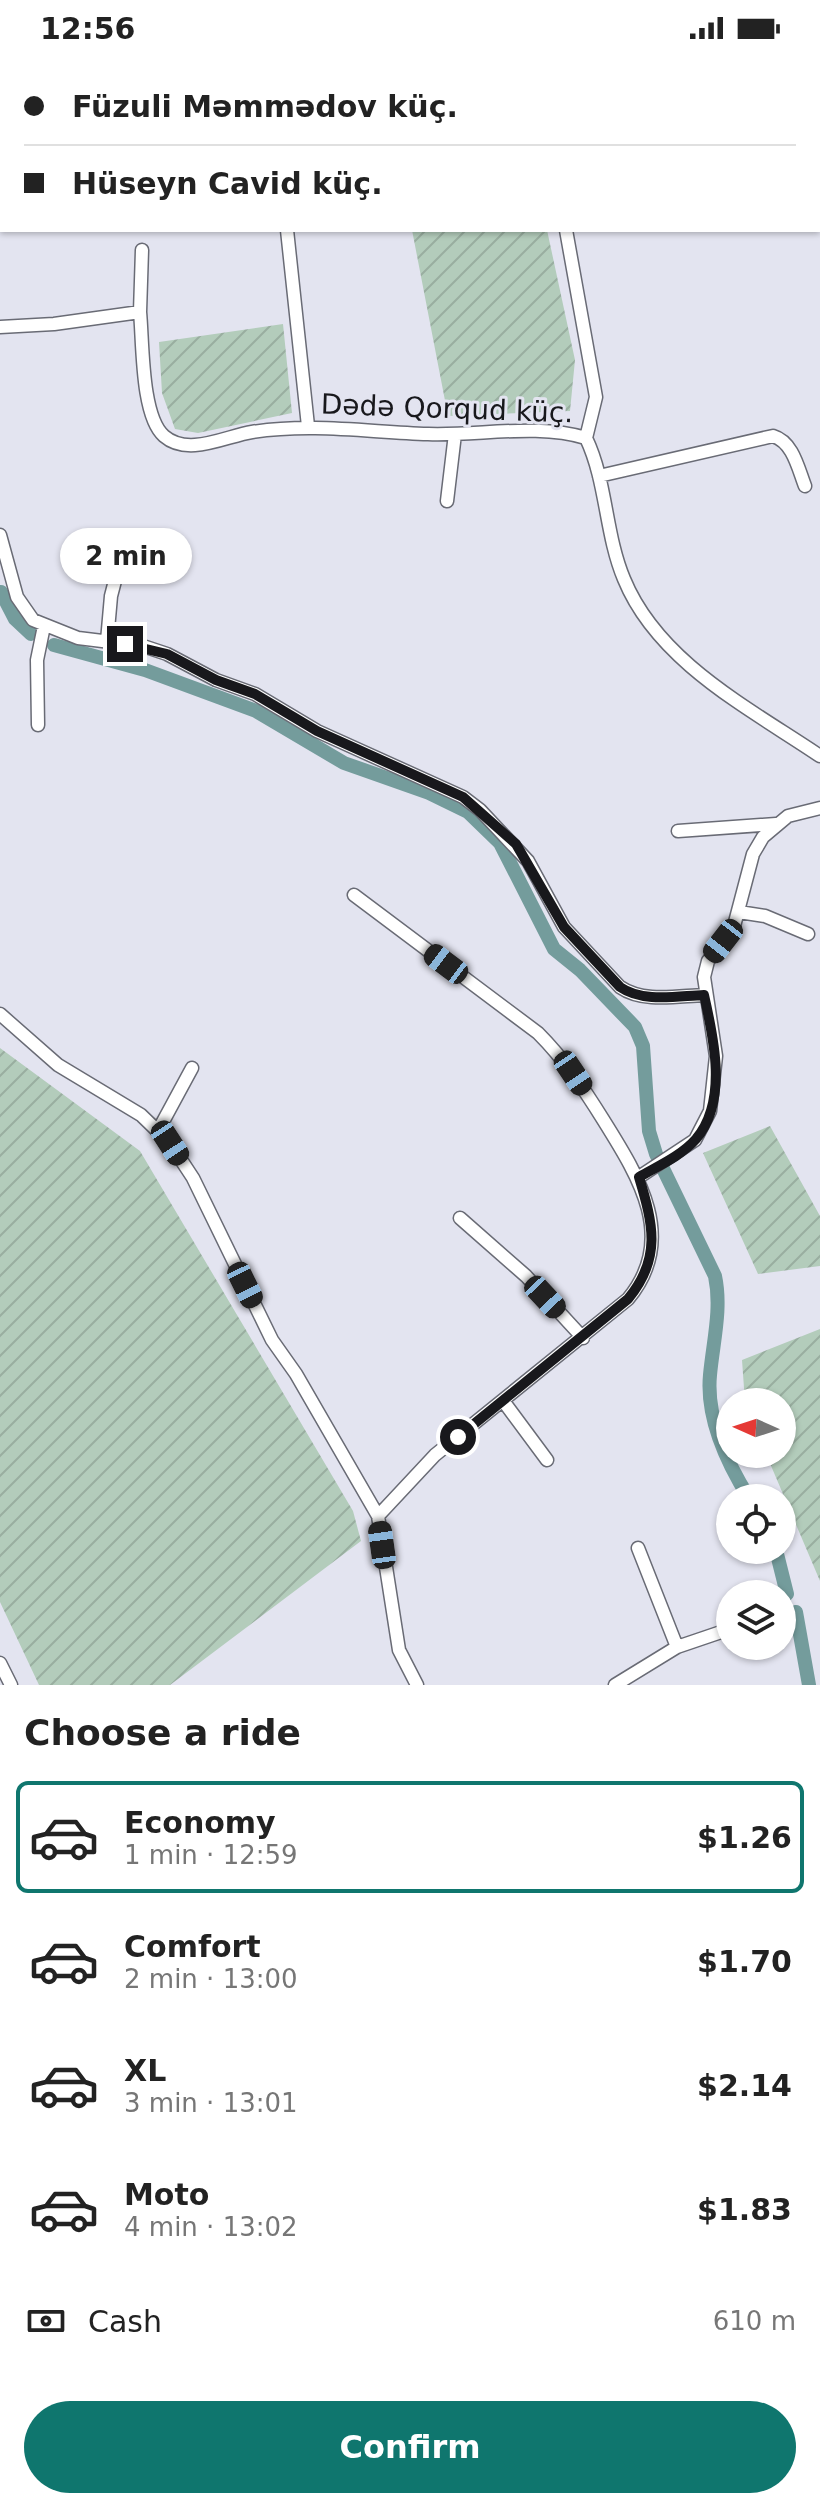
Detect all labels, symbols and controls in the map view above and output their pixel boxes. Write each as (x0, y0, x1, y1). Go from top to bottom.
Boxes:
text: 12:56 (40, 11, 136, 46)
text: Füzuli Məmmədov küç. (72, 89, 458, 124)
text: Hüseyn Cavid küç. (72, 166, 383, 201)
street label: Dədə Qorqud küç. (320, 388, 574, 429)
callout: 2 min (59, 528, 191, 584)
text: 2 min (85, 541, 167, 571)
route end (107, 626, 143, 662)
car (699, 915, 747, 967)
car (420, 940, 472, 988)
car (550, 1046, 596, 1100)
car (147, 1116, 193, 1170)
car (224, 1258, 266, 1312)
car (520, 1271, 570, 1323)
north arrow (716, 1388, 796, 1468)
map controls (716, 1388, 796, 1660)
route start (440, 1419, 476, 1455)
button: locate (716, 1484, 796, 1564)
car (367, 1520, 397, 1570)
button: layers (716, 1580, 796, 1660)
text: Choose a ride (24, 1712, 301, 1753)
icon: car (28, 1801, 100, 1873)
text: Economy (124, 1805, 276, 1840)
text: $1.26 (697, 1820, 792, 1855)
text: 1 min · 12:59 (124, 1840, 298, 1870)
icon: car (28, 1925, 100, 1997)
text: Comfort (124, 1929, 261, 1964)
text: $1.70 (697, 1944, 792, 1979)
text: 2 min · 13:00 (124, 1964, 298, 1994)
icon: car (28, 2049, 100, 2121)
text: XL (124, 2053, 166, 2088)
text: $2.14 (697, 2068, 792, 2103)
text: 3 min · 13:01 (124, 2088, 298, 2118)
icon: car (28, 2173, 100, 2245)
text: Moto (124, 2177, 209, 2212)
text: $1.83 (697, 2192, 792, 2227)
text: 4 min · 13:02 (124, 2212, 298, 2242)
icon: cash (24, 2299, 68, 2343)
text: Cash (88, 2304, 162, 2339)
text: 610 m (713, 2306, 796, 2336)
button: Confirm (24, 2401, 796, 2493)

